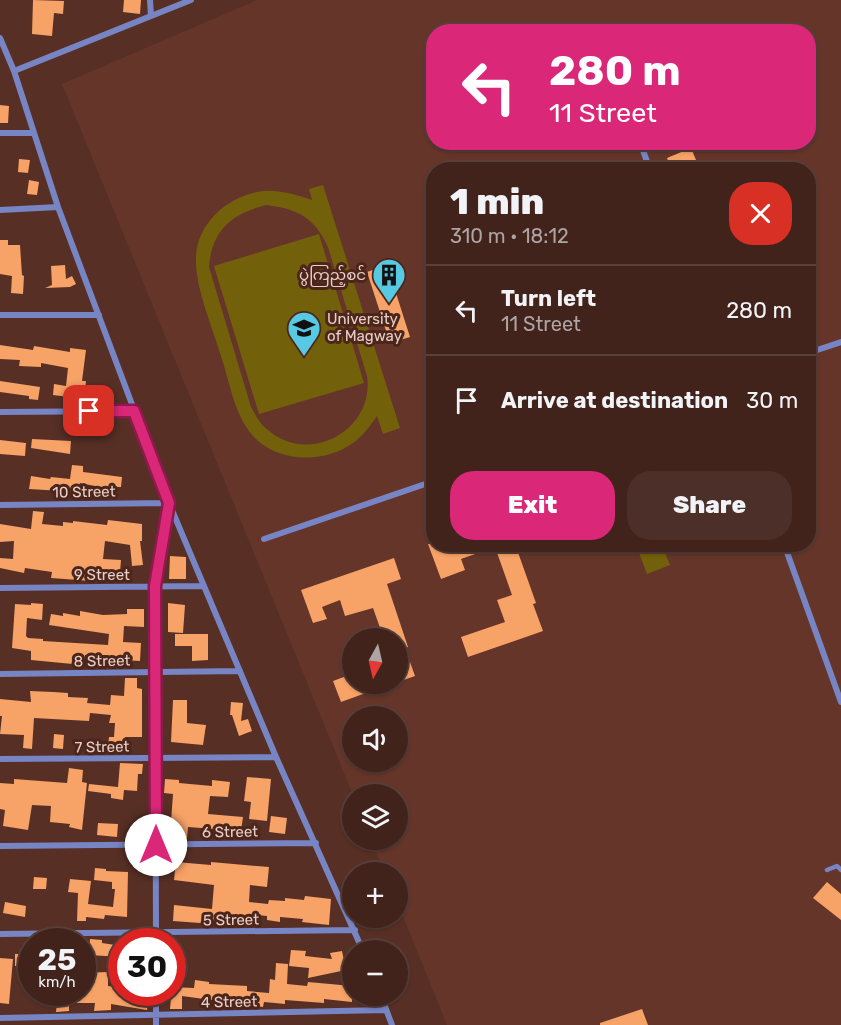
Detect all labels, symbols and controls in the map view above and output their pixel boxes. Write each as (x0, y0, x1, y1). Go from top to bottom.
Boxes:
text: 280 m (549, 46, 681, 96)
icon: left (450, 48, 528, 126)
text: 11 Street (549, 97, 657, 129)
text: 1 min (450, 180, 544, 223)
button: close (729, 182, 792, 245)
text: 310 m · 18:12 (450, 224, 569, 248)
building icon: ပွဲကြည့်စင် (371, 257, 407, 304)
place label: ပွဲကြည့်စင် (299, 265, 366, 287)
text: Turn left (501, 285, 596, 312)
icon: left (450, 294, 483, 327)
text: 280 m (726, 297, 792, 324)
school or university icon: University of Magway (286, 310, 322, 357)
place label: University of Magway (327, 310, 402, 345)
text: 11 Street (501, 312, 581, 336)
icon: arrive (450, 384, 483, 417)
pin (63, 385, 114, 436)
text: Arrive at destination (501, 387, 728, 414)
text: 30 m (746, 387, 798, 414)
icon: arrive (72, 394, 105, 427)
button: Exit (450, 471, 615, 540)
button: Share (627, 471, 792, 540)
street label: 10 Street (52, 482, 116, 502)
street label: 9 Street (74, 566, 130, 584)
north arrow (342, 628, 408, 694)
map controls (342, 628, 408, 1006)
street label: 8 Street (74, 652, 131, 670)
button: sound (342, 706, 408, 772)
street label: 7 Street (74, 738, 130, 756)
button: layers (342, 784, 408, 850)
position arrow (124, 813, 188, 877)
street label: 6 Street (202, 823, 258, 841)
button: + (342, 862, 408, 928)
street label: 5 Street (203, 911, 259, 929)
speed limit sign: 30 (108, 928, 186, 1006)
button: − (342, 940, 408, 1006)
text: 25 (38, 942, 76, 978)
text: km/h (38, 973, 76, 991)
street label: 4 Street (201, 993, 257, 1011)

